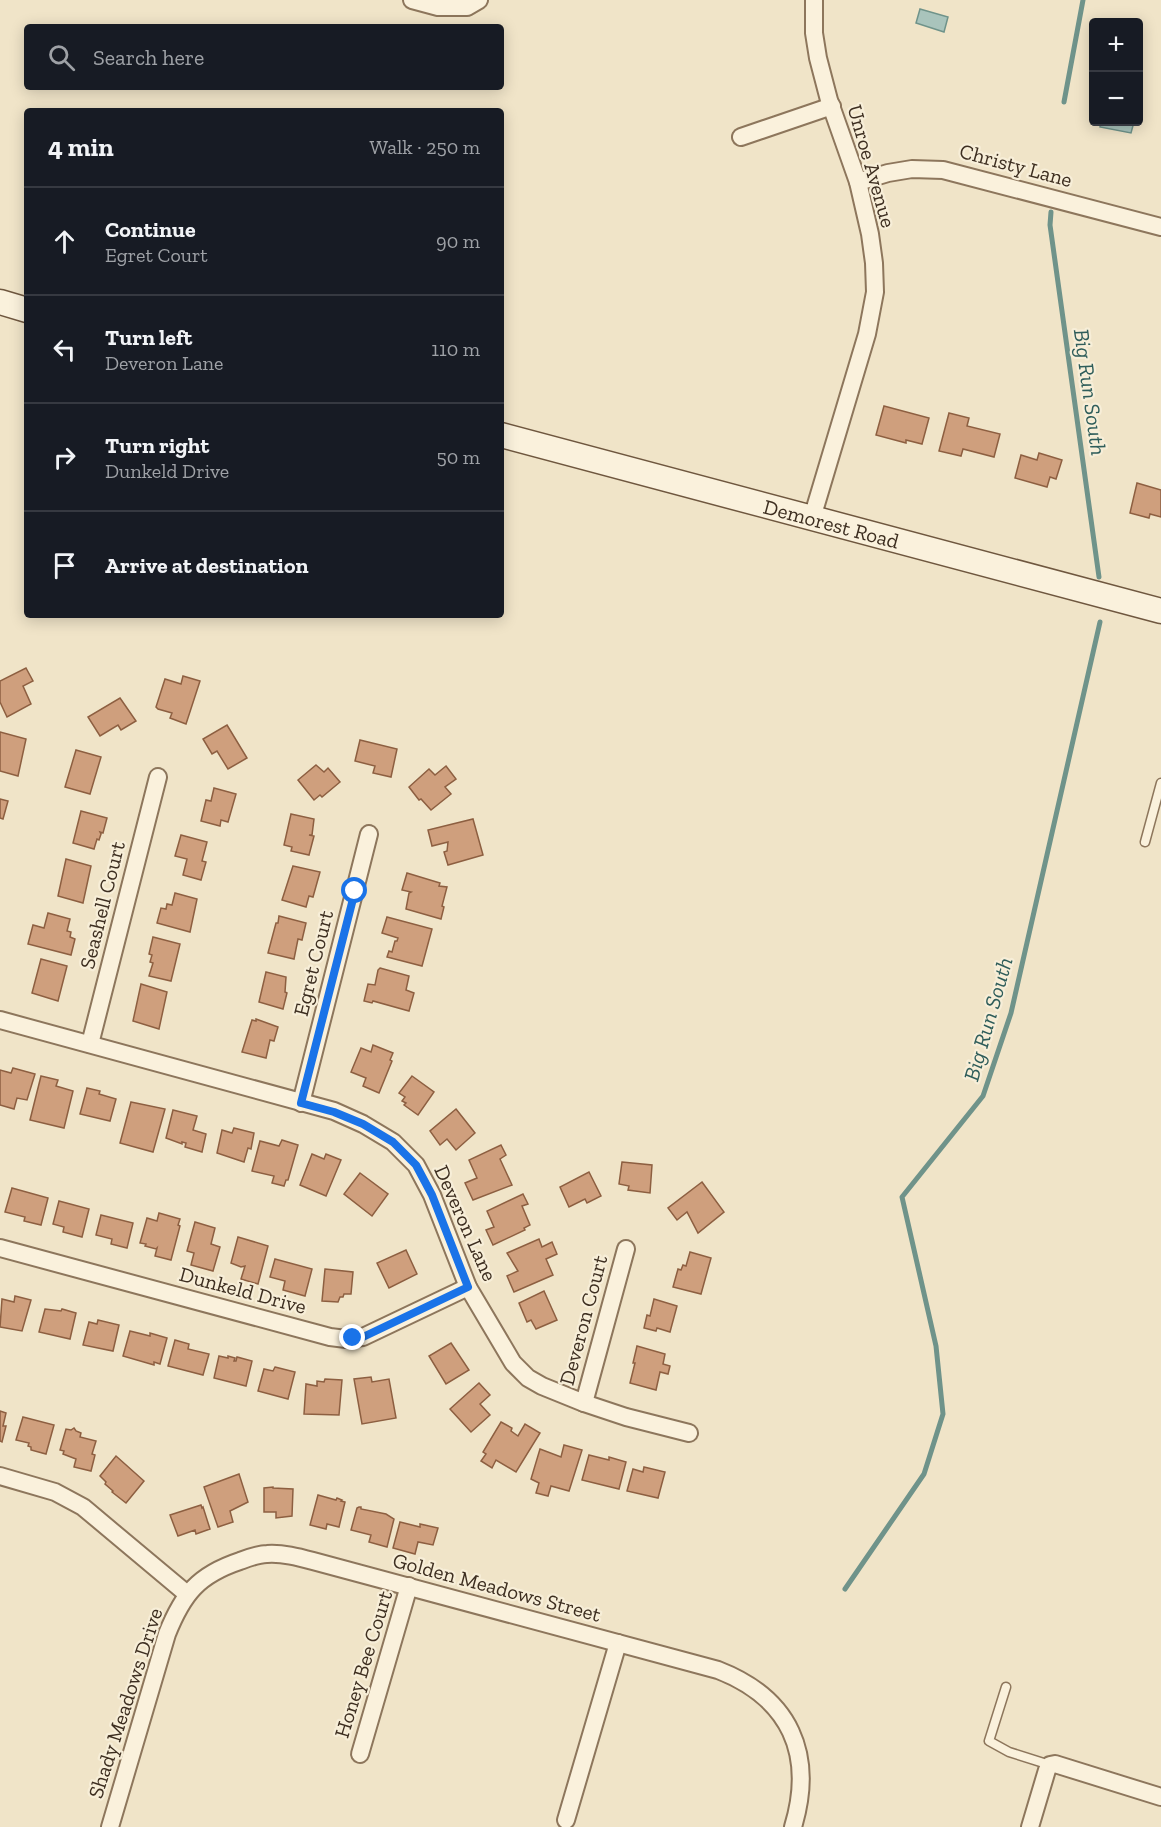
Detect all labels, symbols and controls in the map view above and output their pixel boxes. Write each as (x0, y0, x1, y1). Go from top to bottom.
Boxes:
map controls (1089, 18, 1143, 126)
button: + (1089, 18, 1143, 72)
search box (24, 24, 504, 90)
icon: search (45, 41, 78, 74)
text: Search here (93, 44, 204, 71)
button: − (1089, 72, 1143, 126)
street label: Unroe Avenue (843, 102, 902, 230)
text: 4 min (48, 131, 114, 163)
text: Walk · 250 m (370, 135, 480, 159)
street label: Christy Lane (957, 138, 1075, 192)
text: Continue (105, 216, 196, 243)
icon: ahead (48, 225, 81, 258)
text: 90 m (436, 229, 480, 253)
text: Egret Court (105, 243, 208, 267)
text: Turn left (105, 324, 192, 351)
water label: Big Run South (1068, 327, 1112, 457)
icon: left (48, 333, 81, 366)
text: 110 m (431, 337, 480, 361)
text: Deveron Lane (105, 351, 223, 375)
text: Turn right (105, 432, 209, 459)
icon: right (48, 441, 81, 474)
text: 50 m (436, 445, 480, 469)
text: Dunkeld Drive (105, 459, 229, 483)
street label: Demorest Road (761, 493, 902, 553)
icon: arrive (48, 549, 81, 582)
text: Arrive at destination (105, 552, 308, 579)
street label: Seashell Court (74, 838, 130, 971)
route start (341, 877, 367, 903)
street label: Egret Court (288, 907, 338, 1018)
water label: Big Run South (957, 954, 1019, 1084)
street label: Deveron Lane (429, 1161, 503, 1285)
street label: Deveron Court (554, 1252, 612, 1388)
street label: Dunkeld Drive (177, 1261, 309, 1319)
route end (339, 1324, 365, 1350)
street label: Golden Meadows Street (390, 1547, 604, 1627)
street label: Honey Bee Court (329, 1587, 397, 1741)
street label: Shady Meadows Drive (82, 1604, 168, 1801)

